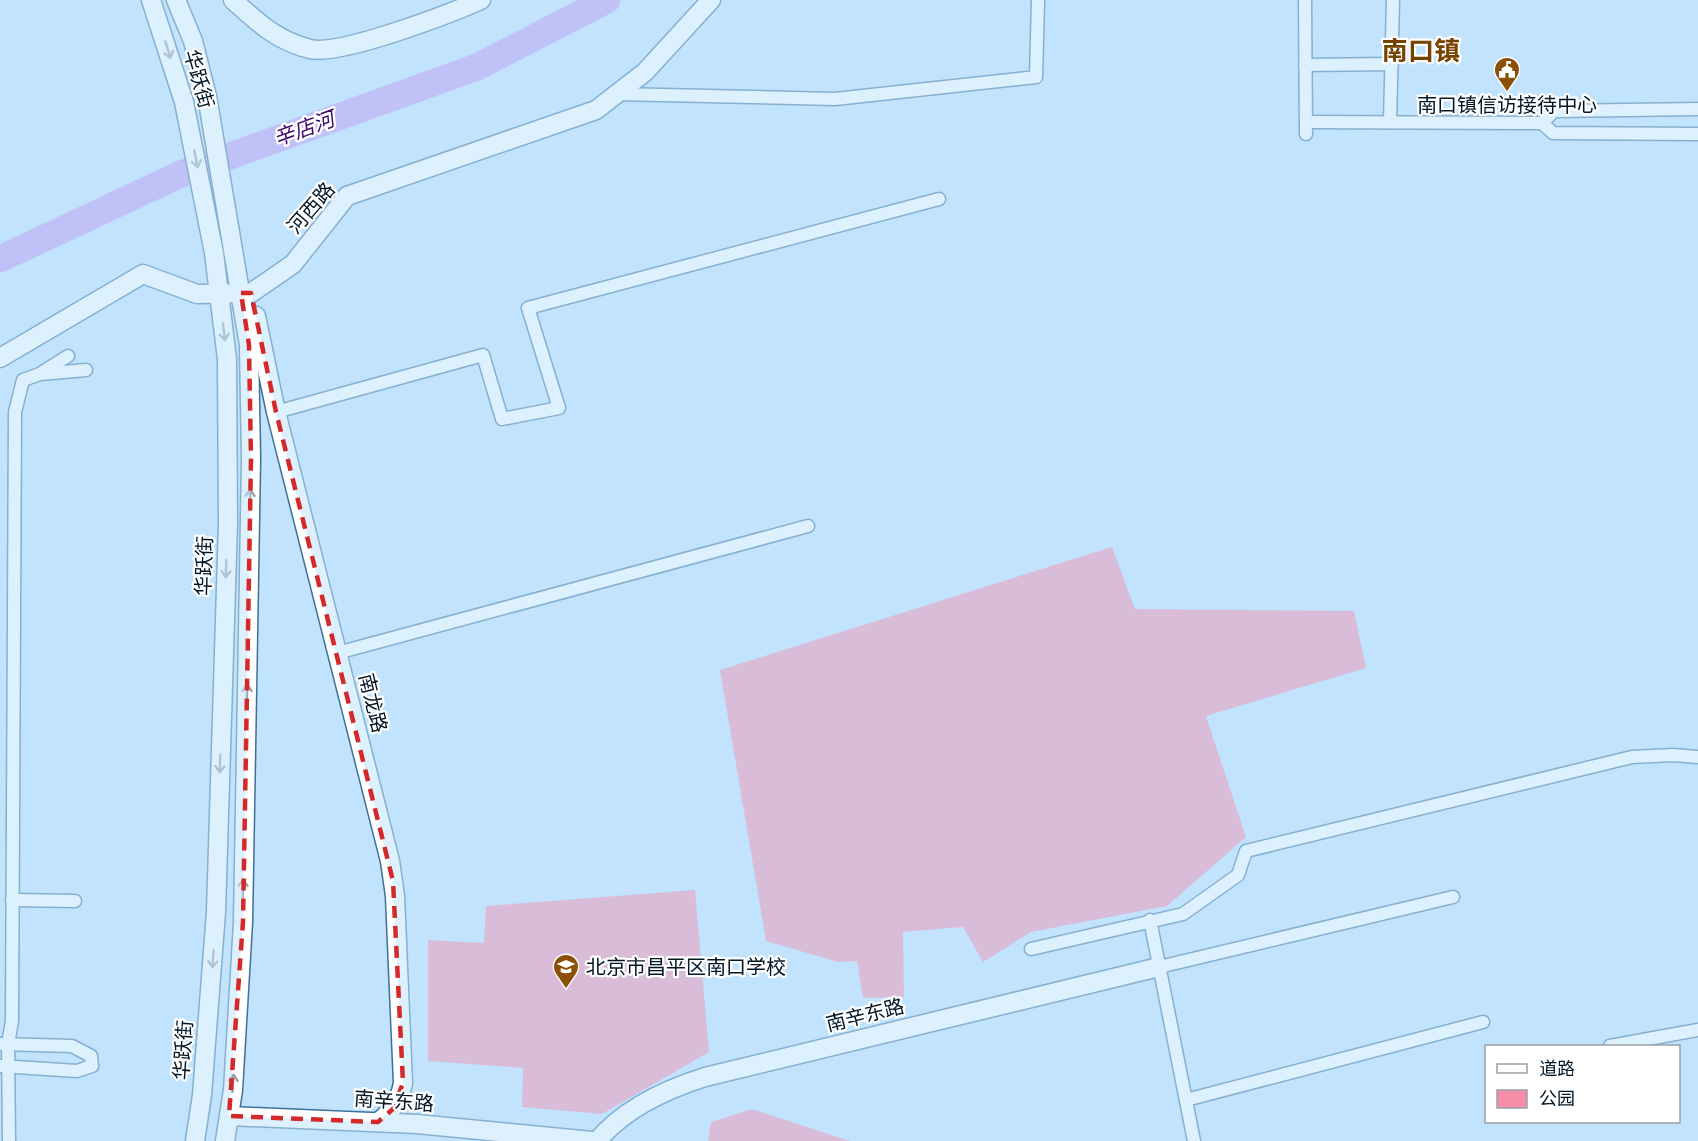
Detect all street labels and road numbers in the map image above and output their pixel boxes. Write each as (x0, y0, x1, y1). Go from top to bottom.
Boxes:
street label: 华跃街 (179, 47, 219, 111)
street label: 河西路 (282, 177, 340, 239)
street label: 华跃街 (191, 536, 217, 596)
street label: 南龙路 (354, 671, 392, 735)
street label: 南辛东路 (823, 994, 907, 1036)
street label: 华跃街 (169, 1019, 197, 1081)
street label: 南辛东路 (353, 1086, 435, 1116)

